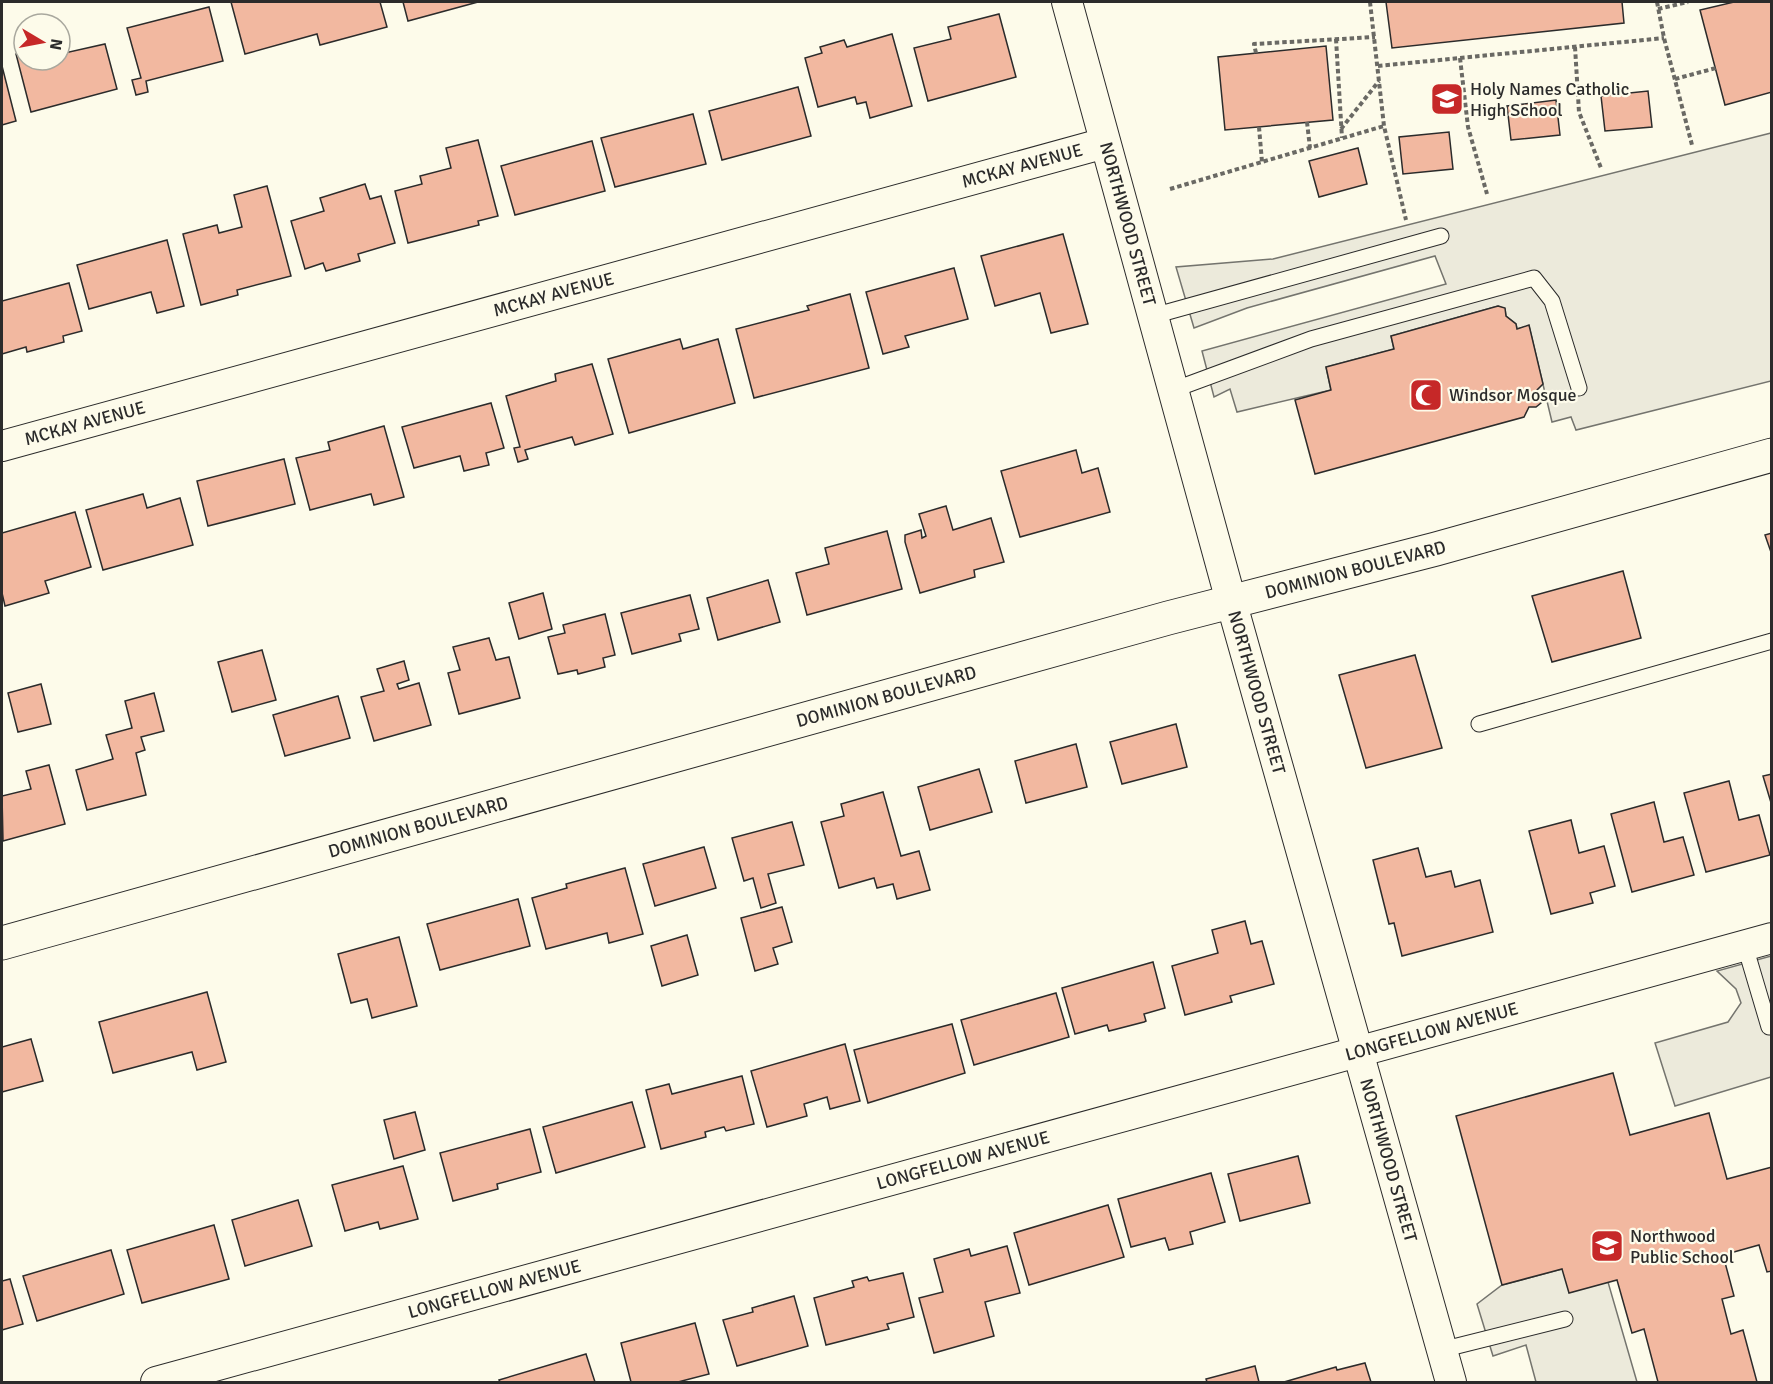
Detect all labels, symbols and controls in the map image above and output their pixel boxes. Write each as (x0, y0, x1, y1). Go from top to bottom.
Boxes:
north arrow (12, 12, 72, 72)
text: N (45, 37, 67, 52)
place label: Holy Names Catholic High School (1470, 78, 1629, 121)
school or university icon: Holy Names Catholic High School (1429, 81, 1465, 117)
street label: MCKAY AVENUE (959, 139, 1085, 193)
street label: NORTHWOOD STREET (1095, 140, 1161, 308)
street label: MCKAY AVENUE (491, 267, 616, 322)
mosque icon: Windsor Mosque (1408, 377, 1444, 413)
place label: Windsor Mosque (1449, 384, 1576, 406)
street label: MCKAY AVENUE (22, 396, 148, 450)
street label: DOMINION BOULEVARD (1263, 536, 1448, 604)
street label: NORTHWOOD STREET (1223, 608, 1290, 777)
street label: DOMINION BOULEVARD (794, 661, 979, 732)
street label: DOMINION BOULEVARD (326, 791, 511, 863)
street label: LONGFELLOW AVENUE (1343, 997, 1521, 1066)
street label: NORTHWOOD STREET (1355, 1076, 1422, 1245)
street label: LONGFELLOW AVENUE (874, 1126, 1052, 1195)
place label: Northwood Public School (1630, 1225, 1734, 1268)
school or university icon: Northwood Public School (1589, 1228, 1625, 1264)
street label: LONGFELLOW AVENUE (405, 1255, 583, 1323)

